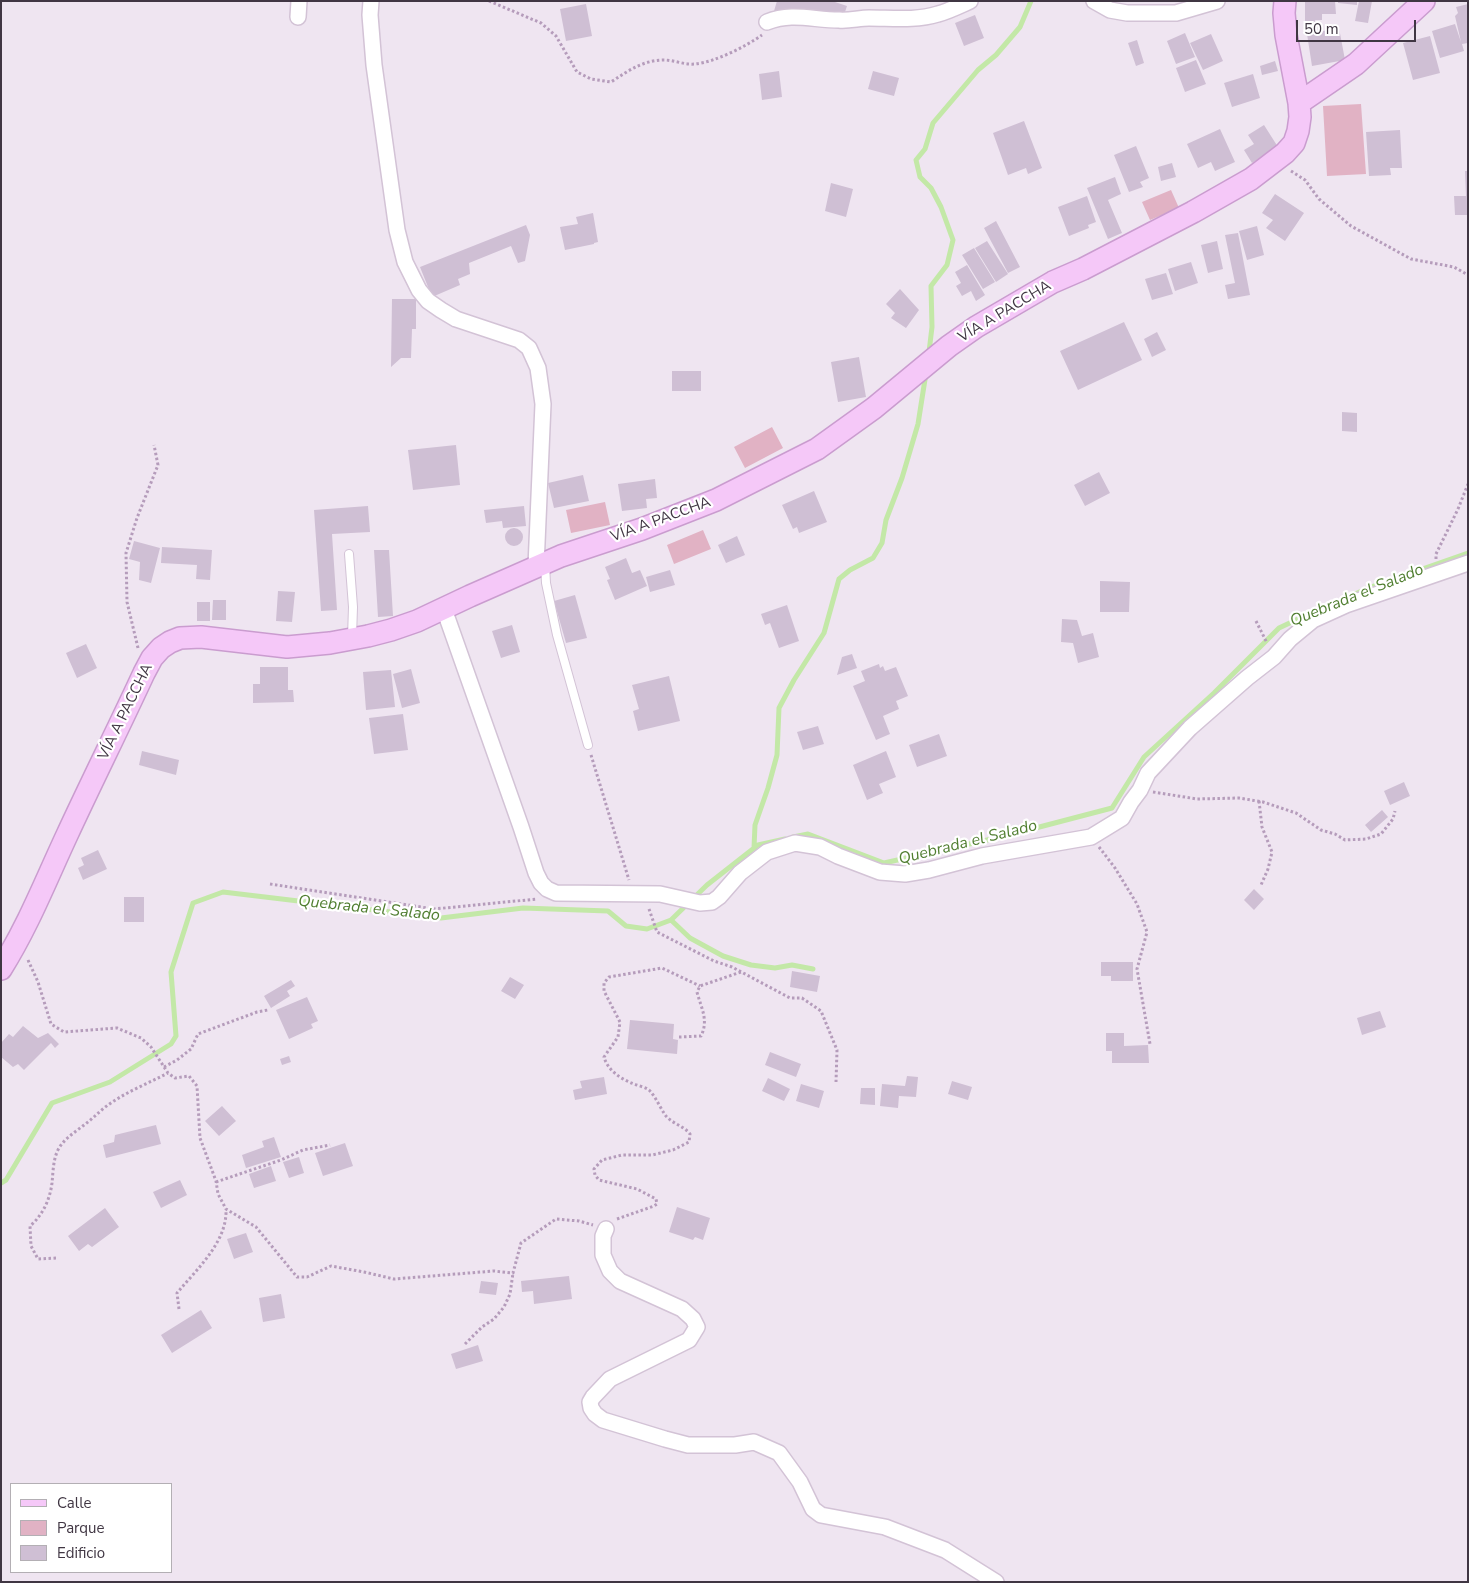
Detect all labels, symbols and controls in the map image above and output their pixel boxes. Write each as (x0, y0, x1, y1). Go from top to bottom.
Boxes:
scale bar (1299, 10, 1419, 42)
text: 50 m (1304, 19, 1339, 39)
street label: VÍA A PACCHA (955, 277, 1055, 347)
street label: VÍA A PACCHA (609, 494, 713, 546)
water label: Quebrada el Salado (1287, 560, 1427, 632)
street label: VÍA A PACCHA (95, 661, 157, 763)
water label: Quebrada el Salado (897, 816, 1039, 870)
water label: Quebrada el Salado (297, 892, 441, 926)
legend (10, 1483, 172, 1573)
text: Calle (57, 1493, 92, 1513)
text: Parque (57, 1518, 105, 1538)
text: Edificio (57, 1543, 105, 1563)

